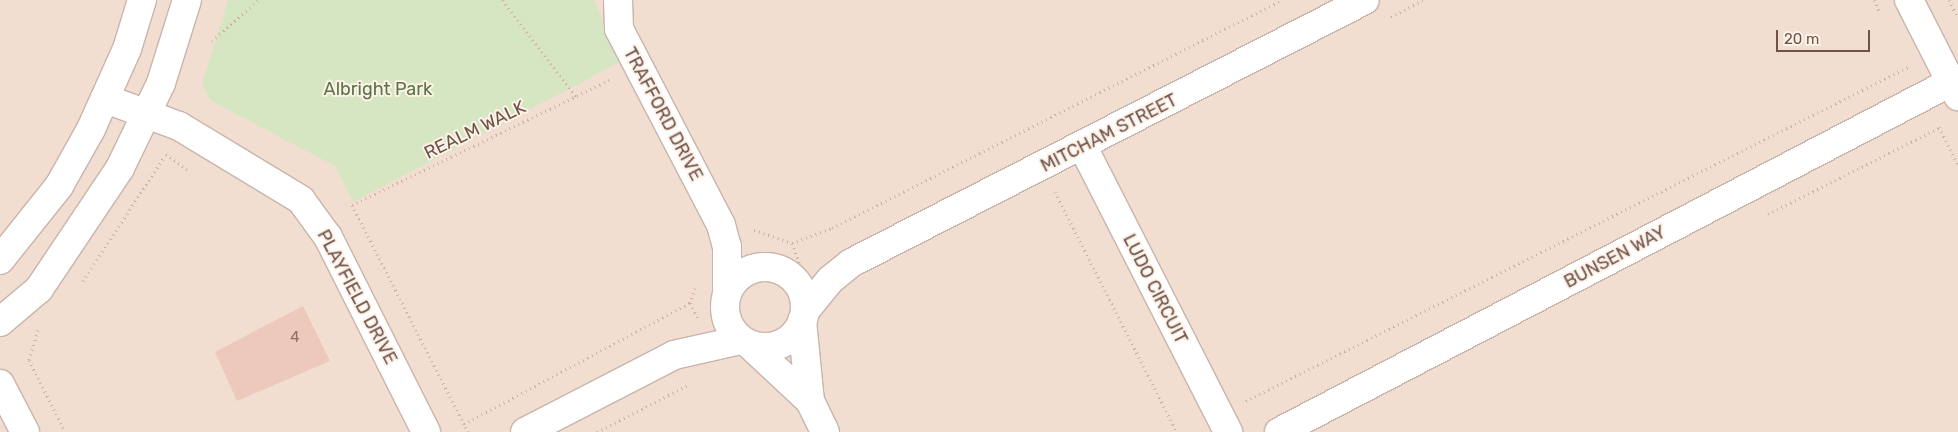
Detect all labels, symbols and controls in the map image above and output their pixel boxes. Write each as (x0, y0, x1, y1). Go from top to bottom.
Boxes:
scale bar (1778, 20, 1872, 52)
text: 20 m (1784, 30, 1819, 48)
street label: TRAFFORD DRIVE (619, 44, 707, 184)
park label: Albright Park (324, 78, 432, 100)
street label: MITCHAM STREET (1037, 89, 1181, 177)
street label: REALM WALK (421, 96, 529, 164)
street label: BUNSEN WAY (1560, 221, 1670, 293)
street label: PLAYFIELD DRIVE (312, 226, 402, 368)
street label: LUDO CIRCUIT (1118, 231, 1192, 347)
house number: 4 (290, 329, 300, 347)

